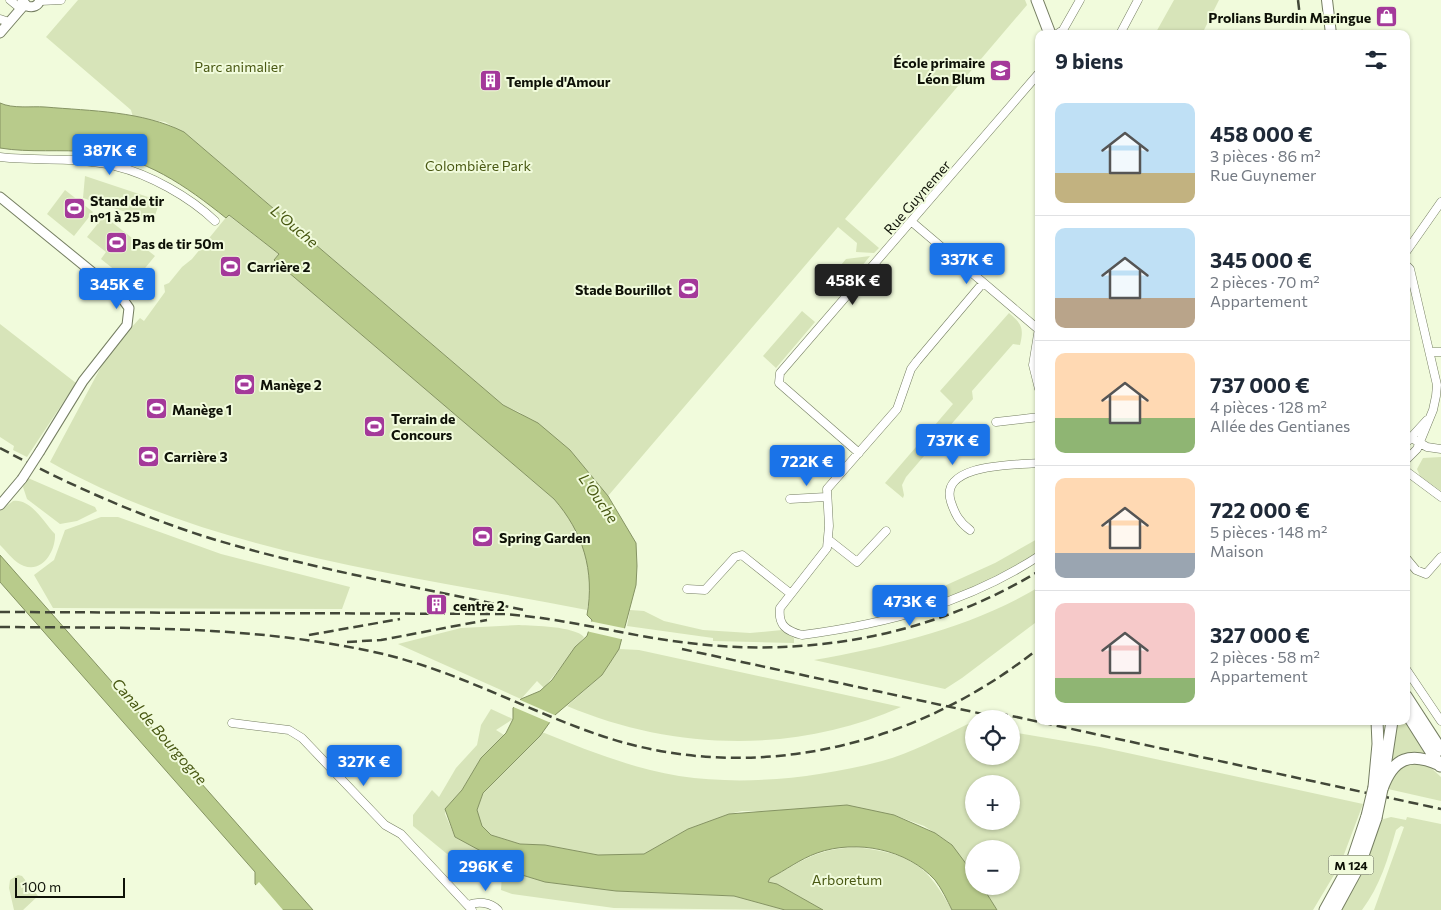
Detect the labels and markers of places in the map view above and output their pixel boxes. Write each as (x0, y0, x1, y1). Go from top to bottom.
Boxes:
shop icon: Prolians Burdin Maringue (1375, 5, 1399, 29)
place label: Prolians Burdin Maringue (1208, 9, 1371, 26)
place label: École primaire Léon Blum (893, 54, 985, 87)
school or university icon: École primaire Léon Blum (989, 58, 1013, 82)
building icon: Temple d'Amour (478, 69, 502, 93)
place label: Temple d'Amour (506, 73, 611, 90)
pin: 387K € (69, 134, 151, 176)
place label: Stand de tir n°1 à 25 m (90, 192, 165, 225)
sports icon: Stand de tir n°1 à 25 m (62, 196, 86, 220)
sports icon: Pas de tir 50m (104, 231, 128, 255)
place label: Pas de tir 50m (132, 235, 224, 252)
pin: 337K € (926, 242, 1008, 285)
sports icon: Carrière 2 (219, 254, 243, 278)
place label: Carrière 2 (247, 258, 310, 275)
pin: 458K € (812, 264, 894, 306)
pin: 345K € (76, 268, 158, 310)
sports icon: Stade Bourillot (676, 277, 700, 301)
place label: Stade Bourillot (575, 281, 672, 298)
sports icon: Manège 2 (232, 372, 256, 396)
place label: Manège 2 (260, 376, 322, 393)
sports icon: Manège 1 (144, 397, 168, 421)
place label: Manège 1 (172, 401, 232, 418)
place label: Terrain de Concours (391, 410, 455, 443)
sports icon: Terrain de Concours (363, 414, 387, 438)
pin: 737K € (912, 424, 994, 466)
sports icon: Carrière 3 (136, 444, 160, 468)
pin: 722K € (766, 444, 848, 487)
place label: Carrière 3 (164, 448, 228, 465)
sports icon: Spring Garden (471, 525, 495, 549)
place label: Spring Garden (499, 529, 591, 546)
pin: 473K € (869, 584, 951, 627)
building icon: centre 2 (425, 593, 449, 617)
place label: centre 2 (453, 597, 505, 614)
pin: 327K € (323, 744, 405, 787)
pin: 296K € (445, 850, 527, 892)

